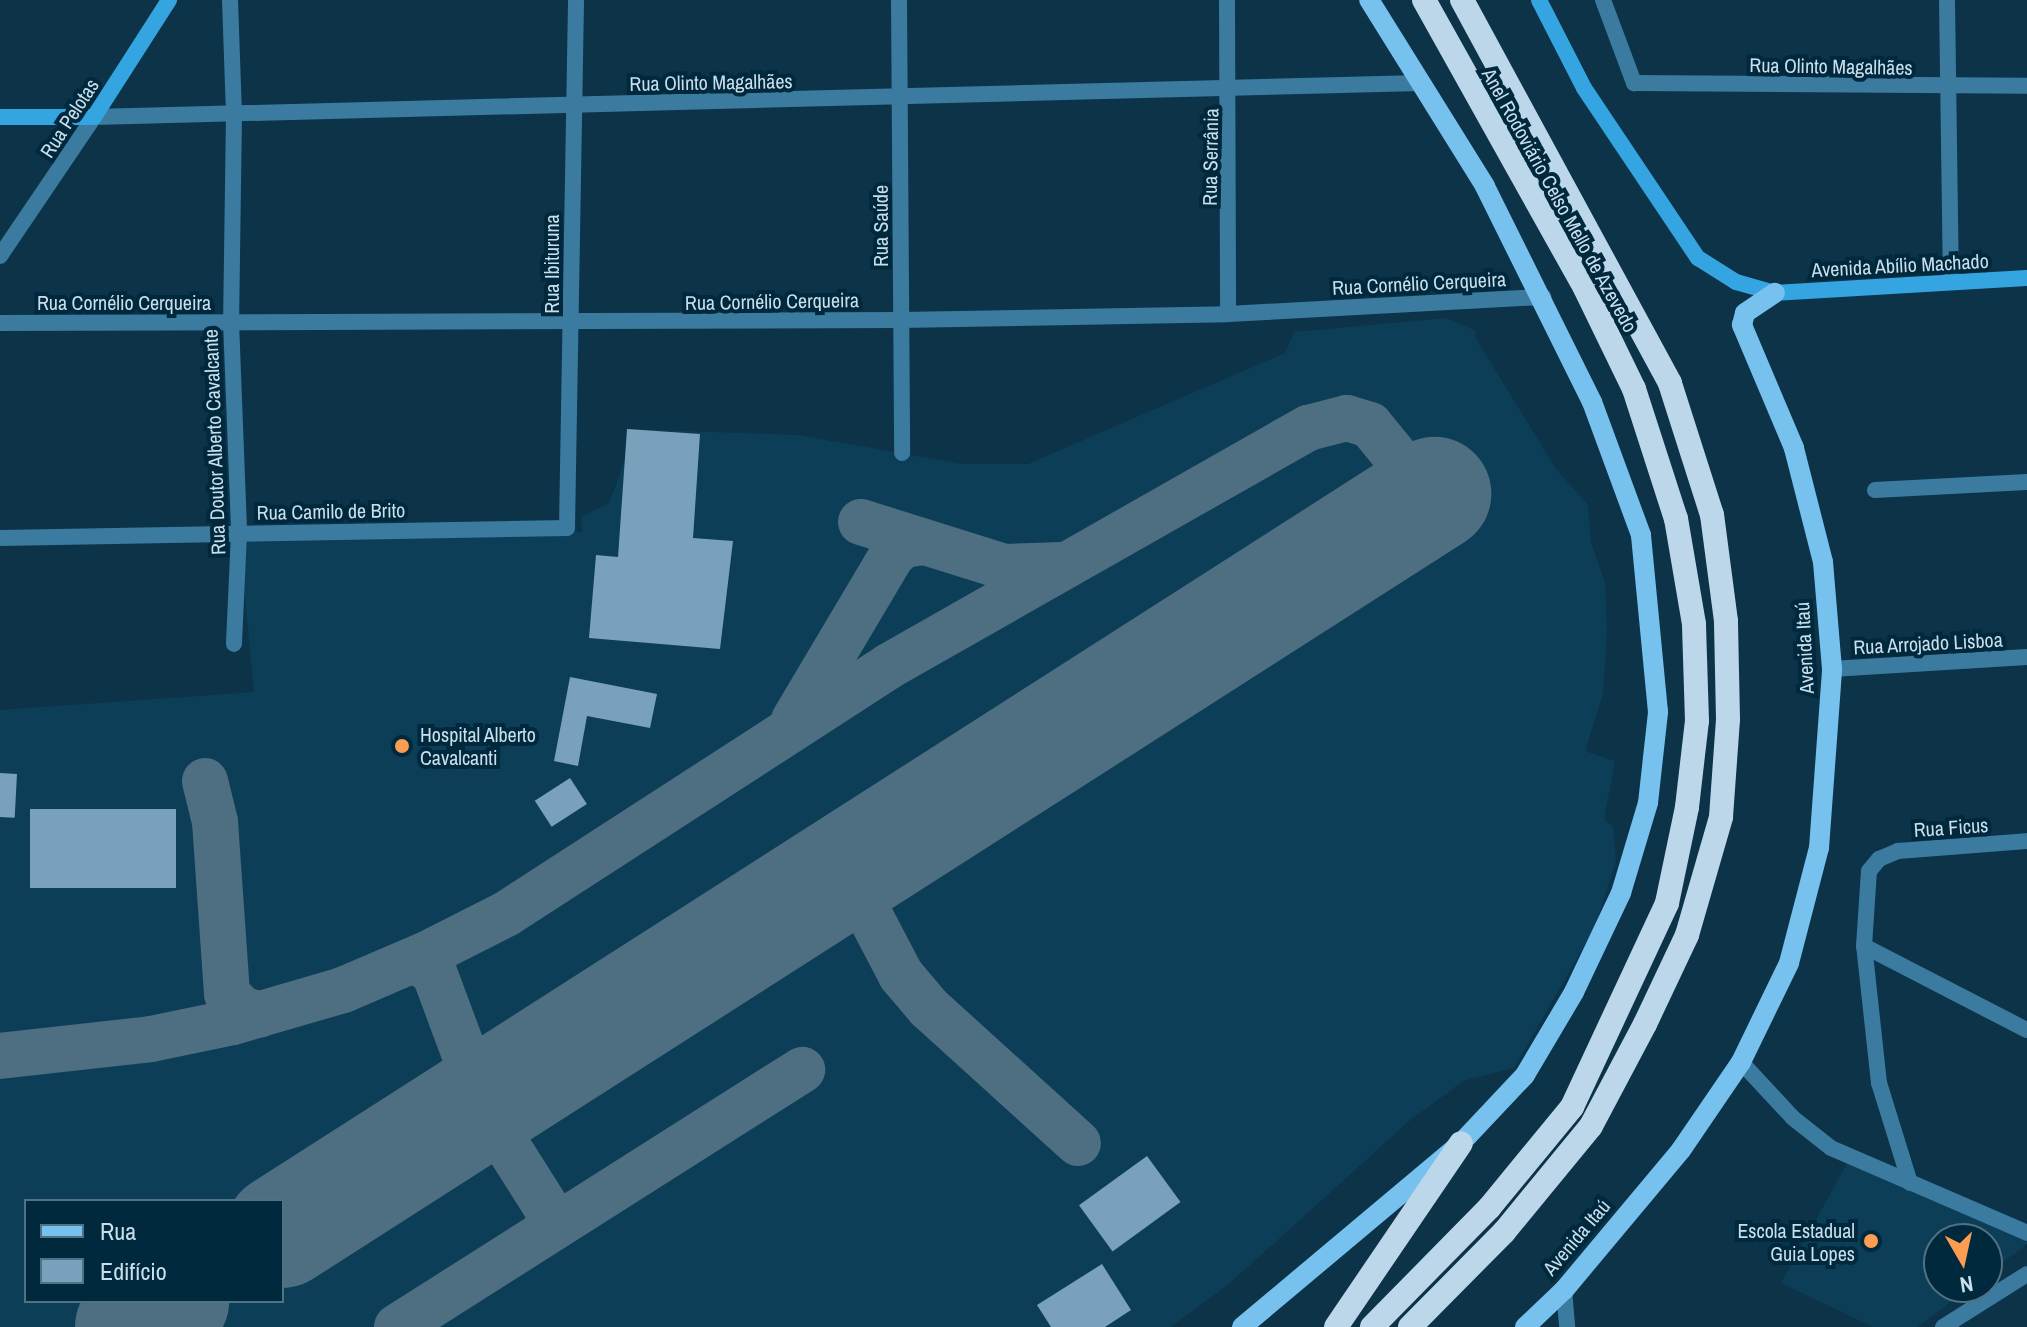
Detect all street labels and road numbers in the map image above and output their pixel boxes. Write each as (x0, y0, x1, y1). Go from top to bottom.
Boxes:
street label: Rua Olinto Magalhães (1749, 53, 1913, 79)
street label: Anel Rodoviário Celso Mello de Azevedo (1477, 63, 1643, 337)
street label: Rua Olinto Magalhães (629, 69, 793, 95)
street label: Rua Pelotas (35, 74, 103, 162)
street label: Rua Serrânia (1197, 108, 1223, 206)
street label: Rua Saúde (868, 185, 892, 267)
street label: Rua Ibituruna (539, 214, 563, 314)
street label: Avenida Abílio Machado (1810, 248, 1990, 282)
street label: Rua Cornélio Cerqueira (1331, 266, 1507, 300)
street label: Rua Cornélio Cerqueira (685, 287, 859, 315)
street label: Rua Cornélio Cerqueira (37, 290, 211, 314)
street label: Rua Doutor Alberto Cavalcante (198, 328, 230, 556)
street label: Rua Camilo de Brito (257, 498, 405, 524)
street label: Avenida Itaú (1790, 602, 1818, 694)
street label: Rua Arrojado Lisboa (1852, 627, 2004, 659)
street label: Rua Ficus (1913, 812, 1989, 842)
street label: Avenida Itaú (1537, 1194, 1615, 1280)

